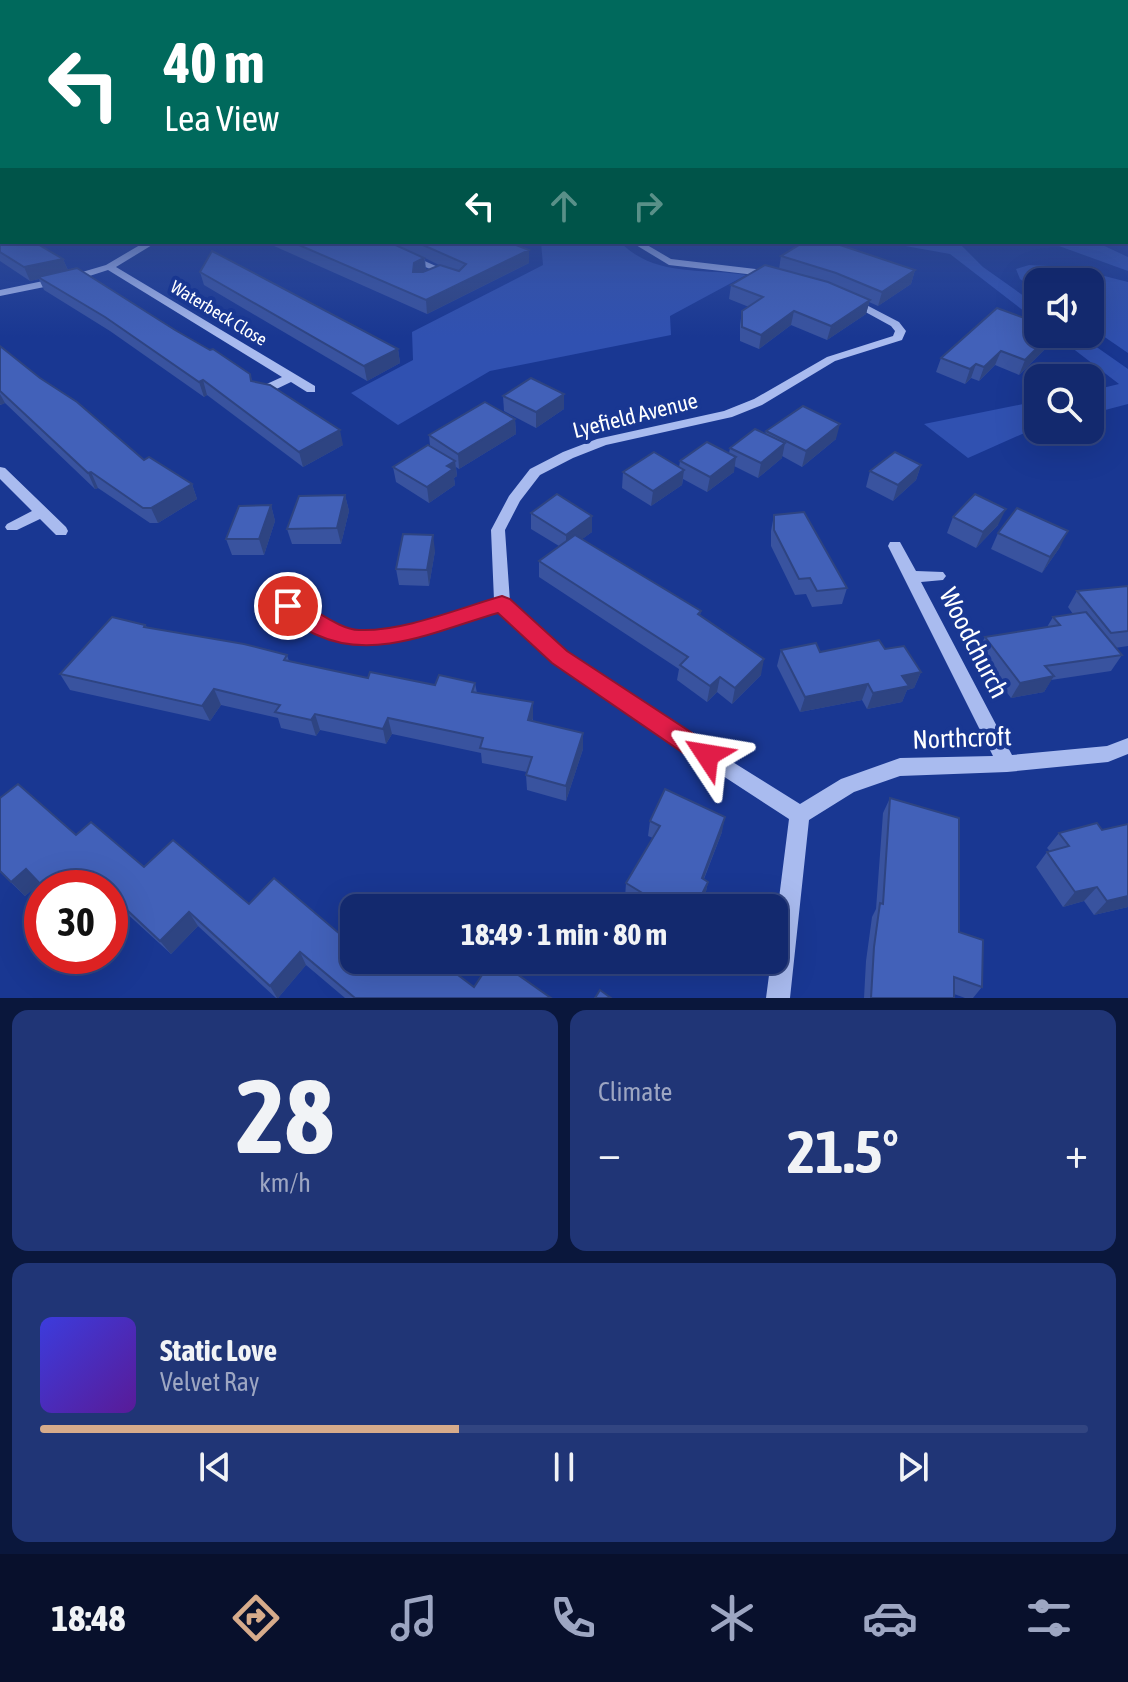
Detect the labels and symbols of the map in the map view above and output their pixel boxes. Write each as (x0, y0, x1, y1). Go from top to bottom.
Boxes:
street label: Waterbeck Close (167, 276, 271, 350)
street label: Lyefield Avenue (570, 387, 700, 443)
pin (254, 572, 322, 640)
street label: Woodchurch (934, 583, 1014, 703)
position arrow (665, 713, 749, 797)
street label: Northcroft (912, 721, 1012, 755)
speed limit sign: 30 (24, 870, 128, 974)

